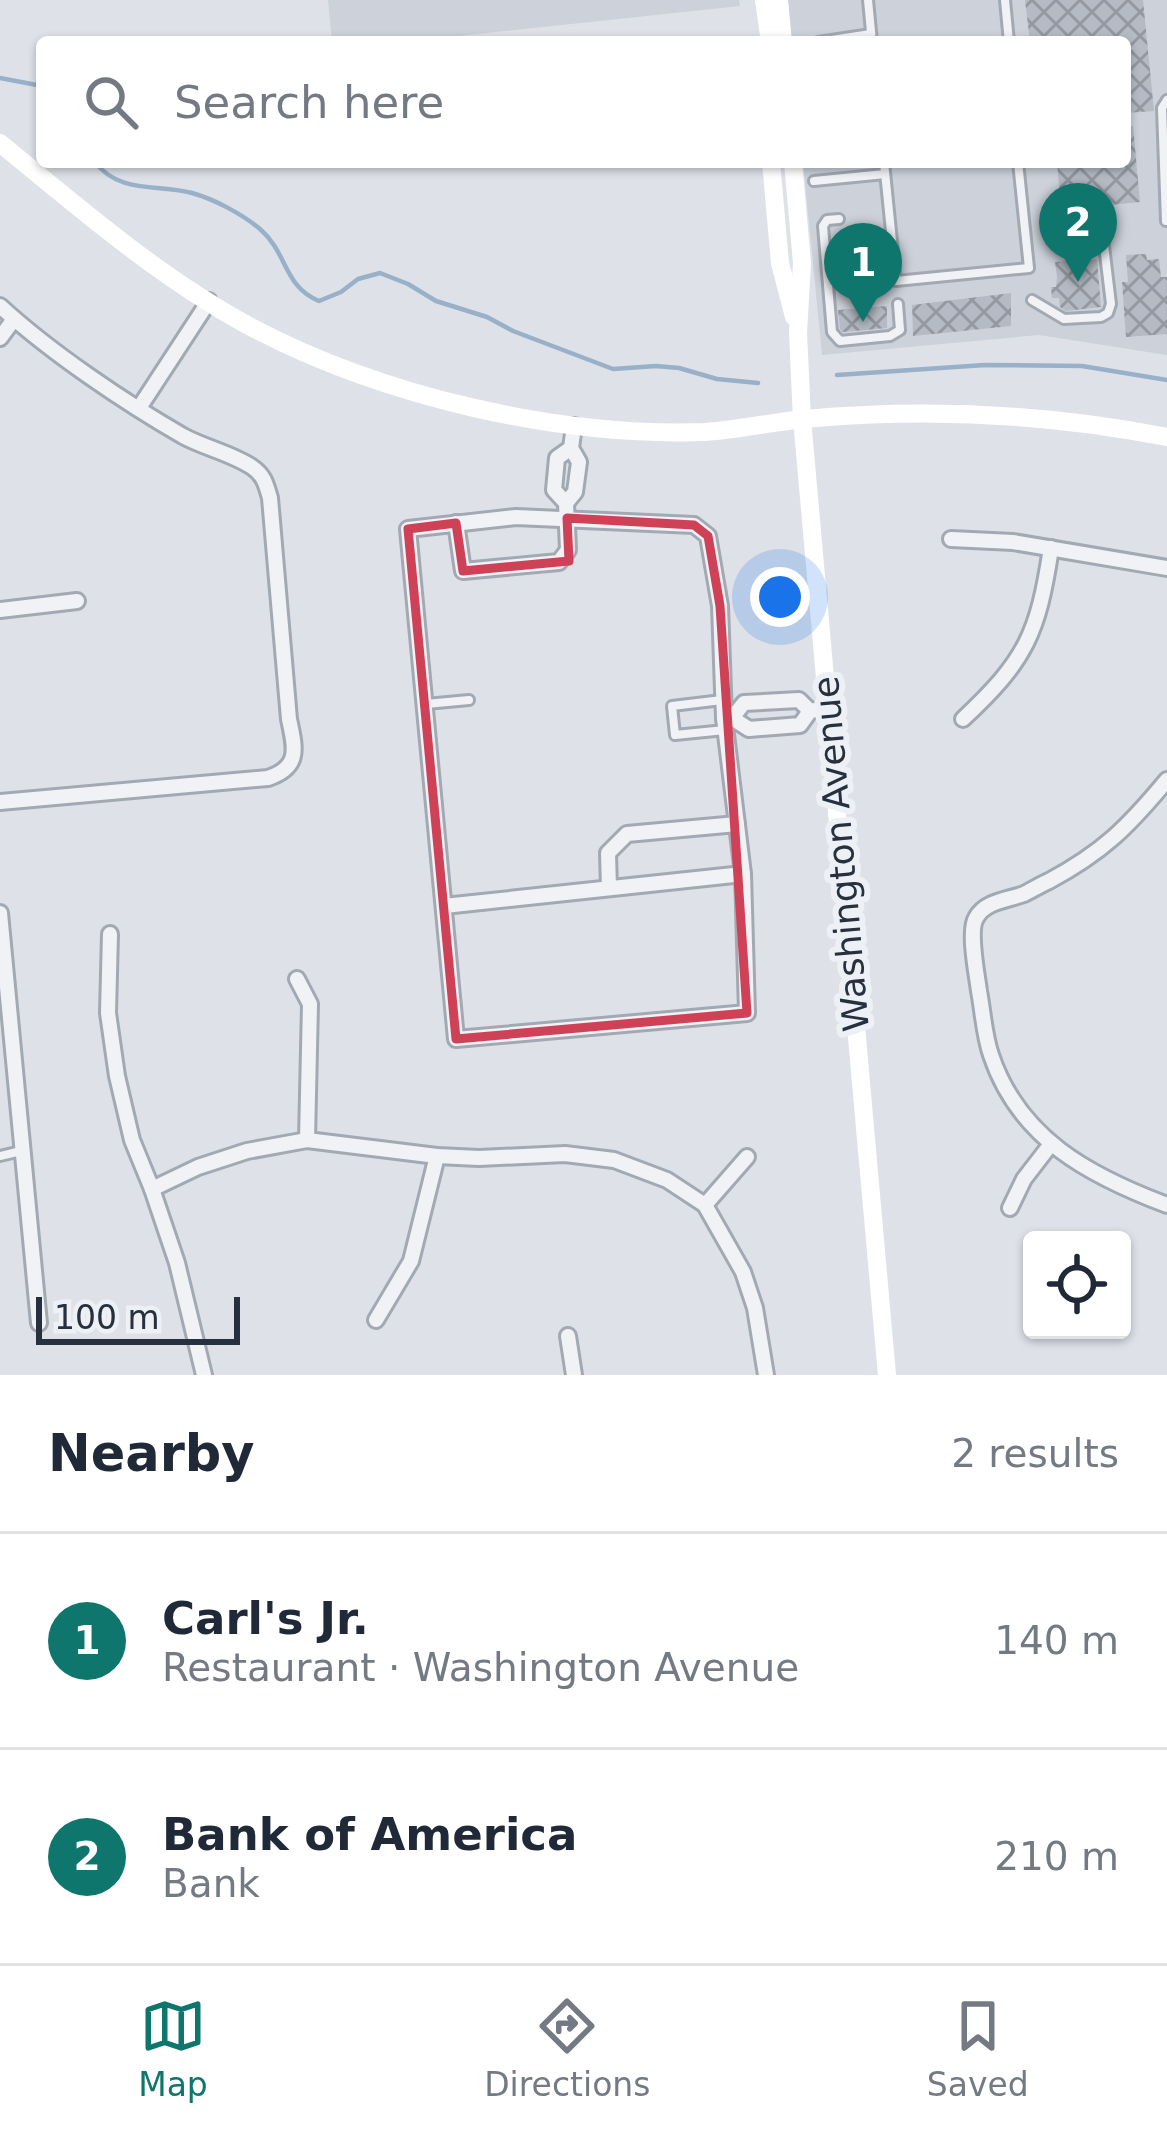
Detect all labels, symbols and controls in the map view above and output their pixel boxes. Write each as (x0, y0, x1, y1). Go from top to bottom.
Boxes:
search box (36, 36, 1131, 168)
icon: search (78, 69, 144, 135)
text: Search here (174, 76, 444, 129)
pin: 2 (1039, 183, 1117, 282)
pin: 1 (824, 223, 902, 322)
your location (750, 567, 810, 627)
street label: Washington Avenue (805, 675, 877, 1033)
map controls (1023, 1231, 1131, 1339)
button: locate (1023, 1231, 1131, 1339)
scale bar (36, 1291, 240, 1344)
text: 100 m (54, 1298, 160, 1337)
text: Nearby (48, 1424, 255, 1483)
text: 2 results (951, 1431, 1119, 1476)
text: Carl's Jr. (162, 1592, 369, 1645)
text: 1 (73, 1618, 101, 1663)
text: 140 m (994, 1618, 1119, 1663)
text: Restaurant · Washington Avenue (162, 1645, 799, 1690)
text: Bank of America (162, 1808, 577, 1861)
text: 2 (73, 1834, 101, 1879)
text: 210 m (994, 1834, 1119, 1879)
text: Bank (162, 1861, 260, 1906)
tab: Map (138, 1993, 208, 2104)
tab: Directions (484, 1993, 650, 2104)
tab: Saved (927, 1993, 1029, 2104)

